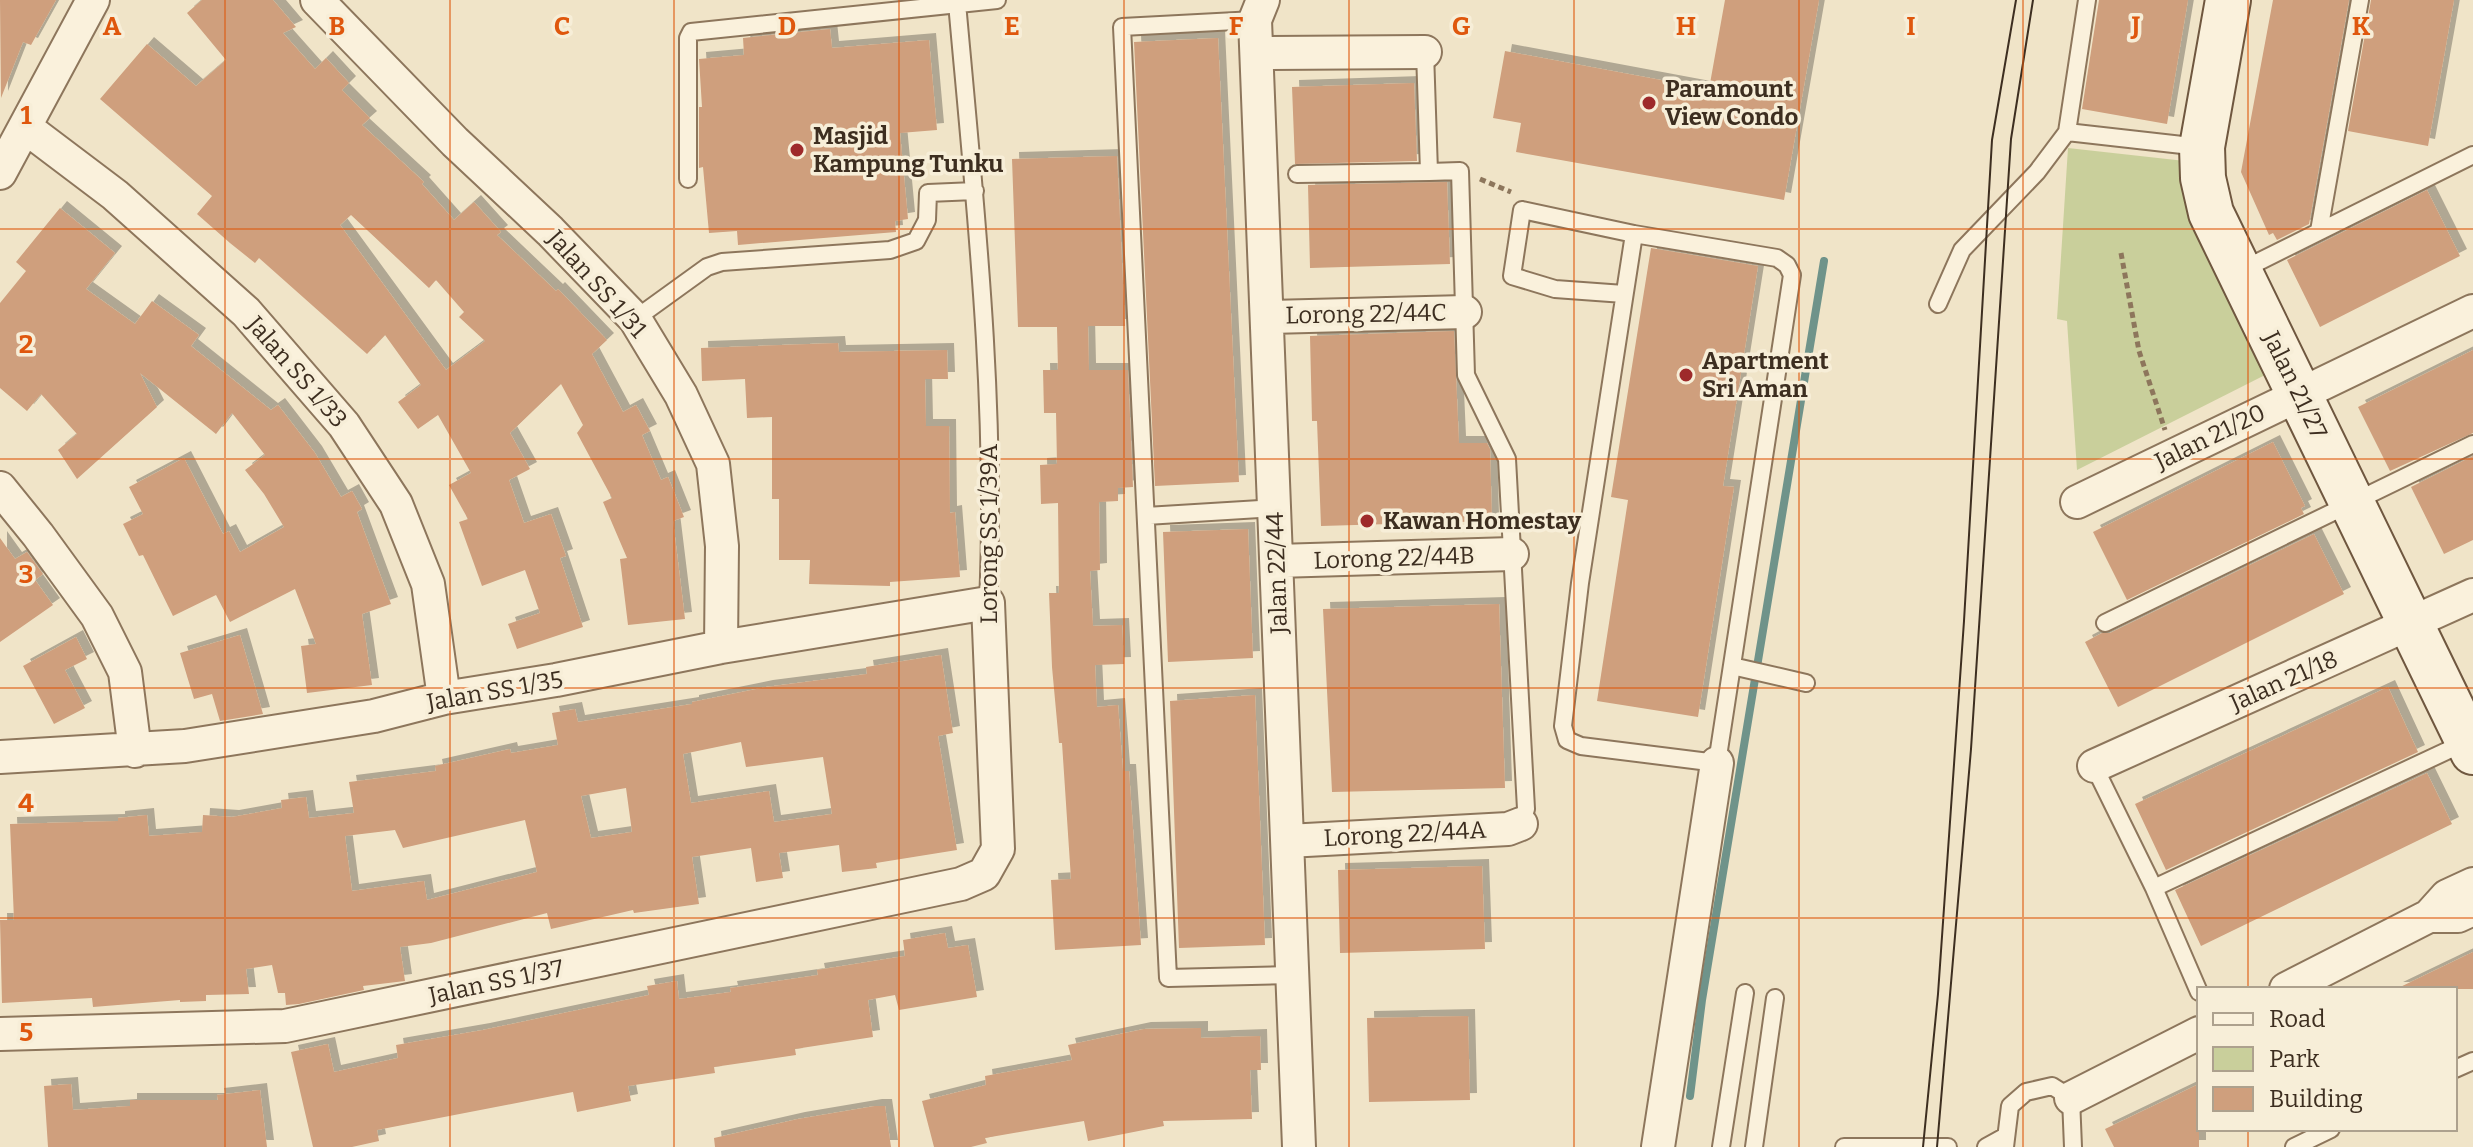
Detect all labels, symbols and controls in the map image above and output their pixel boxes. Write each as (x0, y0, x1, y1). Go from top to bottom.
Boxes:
text: A (103, 11, 122, 42)
text: B (329, 11, 345, 42)
text: C (554, 11, 570, 42)
text: D (778, 11, 796, 42)
text: E (1004, 11, 1020, 42)
text: F (1229, 11, 1244, 42)
text: G (1452, 11, 1471, 42)
text: H (1676, 11, 1696, 42)
text: I (1906, 11, 1916, 42)
text: J (2130, 11, 2141, 42)
text: K (2352, 11, 2371, 42)
place label: Paramount View Condo (1665, 75, 1798, 131)
marker: Paramount View Condo (1640, 94, 1658, 112)
text: 1 (20, 100, 32, 131)
place label: Masjid Kampung Tunku (813, 122, 1003, 178)
marker: Masjid Kampung Tunku (788, 141, 806, 159)
street label: Jalan SS 1/31 (541, 224, 653, 344)
street label: Lorong 22/44C (1285, 299, 1447, 329)
street label: Jalan SS 1/33 (240, 310, 353, 433)
street label: Jalan 21/27 (2257, 326, 2333, 443)
text: 2 (19, 329, 33, 360)
place label: Apartment Sri Aman (1702, 347, 1829, 403)
marker: Apartment Sri Aman (1677, 366, 1695, 384)
street label: Jalan 21/20 (2149, 398, 2270, 476)
street label: Lorong SS 1/39A (975, 444, 1003, 624)
place label: Kawan Homestay (1383, 507, 1582, 535)
street label: Jalan 22/44 (1261, 512, 1293, 635)
marker: Kawan Homestay (1358, 512, 1376, 530)
street label: Lorong 22/44B (1313, 541, 1475, 575)
text: 3 (19, 559, 33, 590)
street label: Jalan 21/18 (2225, 645, 2342, 718)
street label: Jalan SS 1/35 (424, 665, 565, 717)
text: 4 (18, 788, 34, 819)
street label: Lorong 22/44A (1323, 816, 1487, 852)
street label: Jalan SS 1/37 (425, 954, 566, 1010)
legend (2197, 987, 2457, 1131)
text: Road (2269, 1005, 2325, 1033)
text: 5 (19, 1017, 33, 1048)
text: Park (2269, 1045, 2320, 1073)
text: Building (2269, 1085, 2363, 1113)

